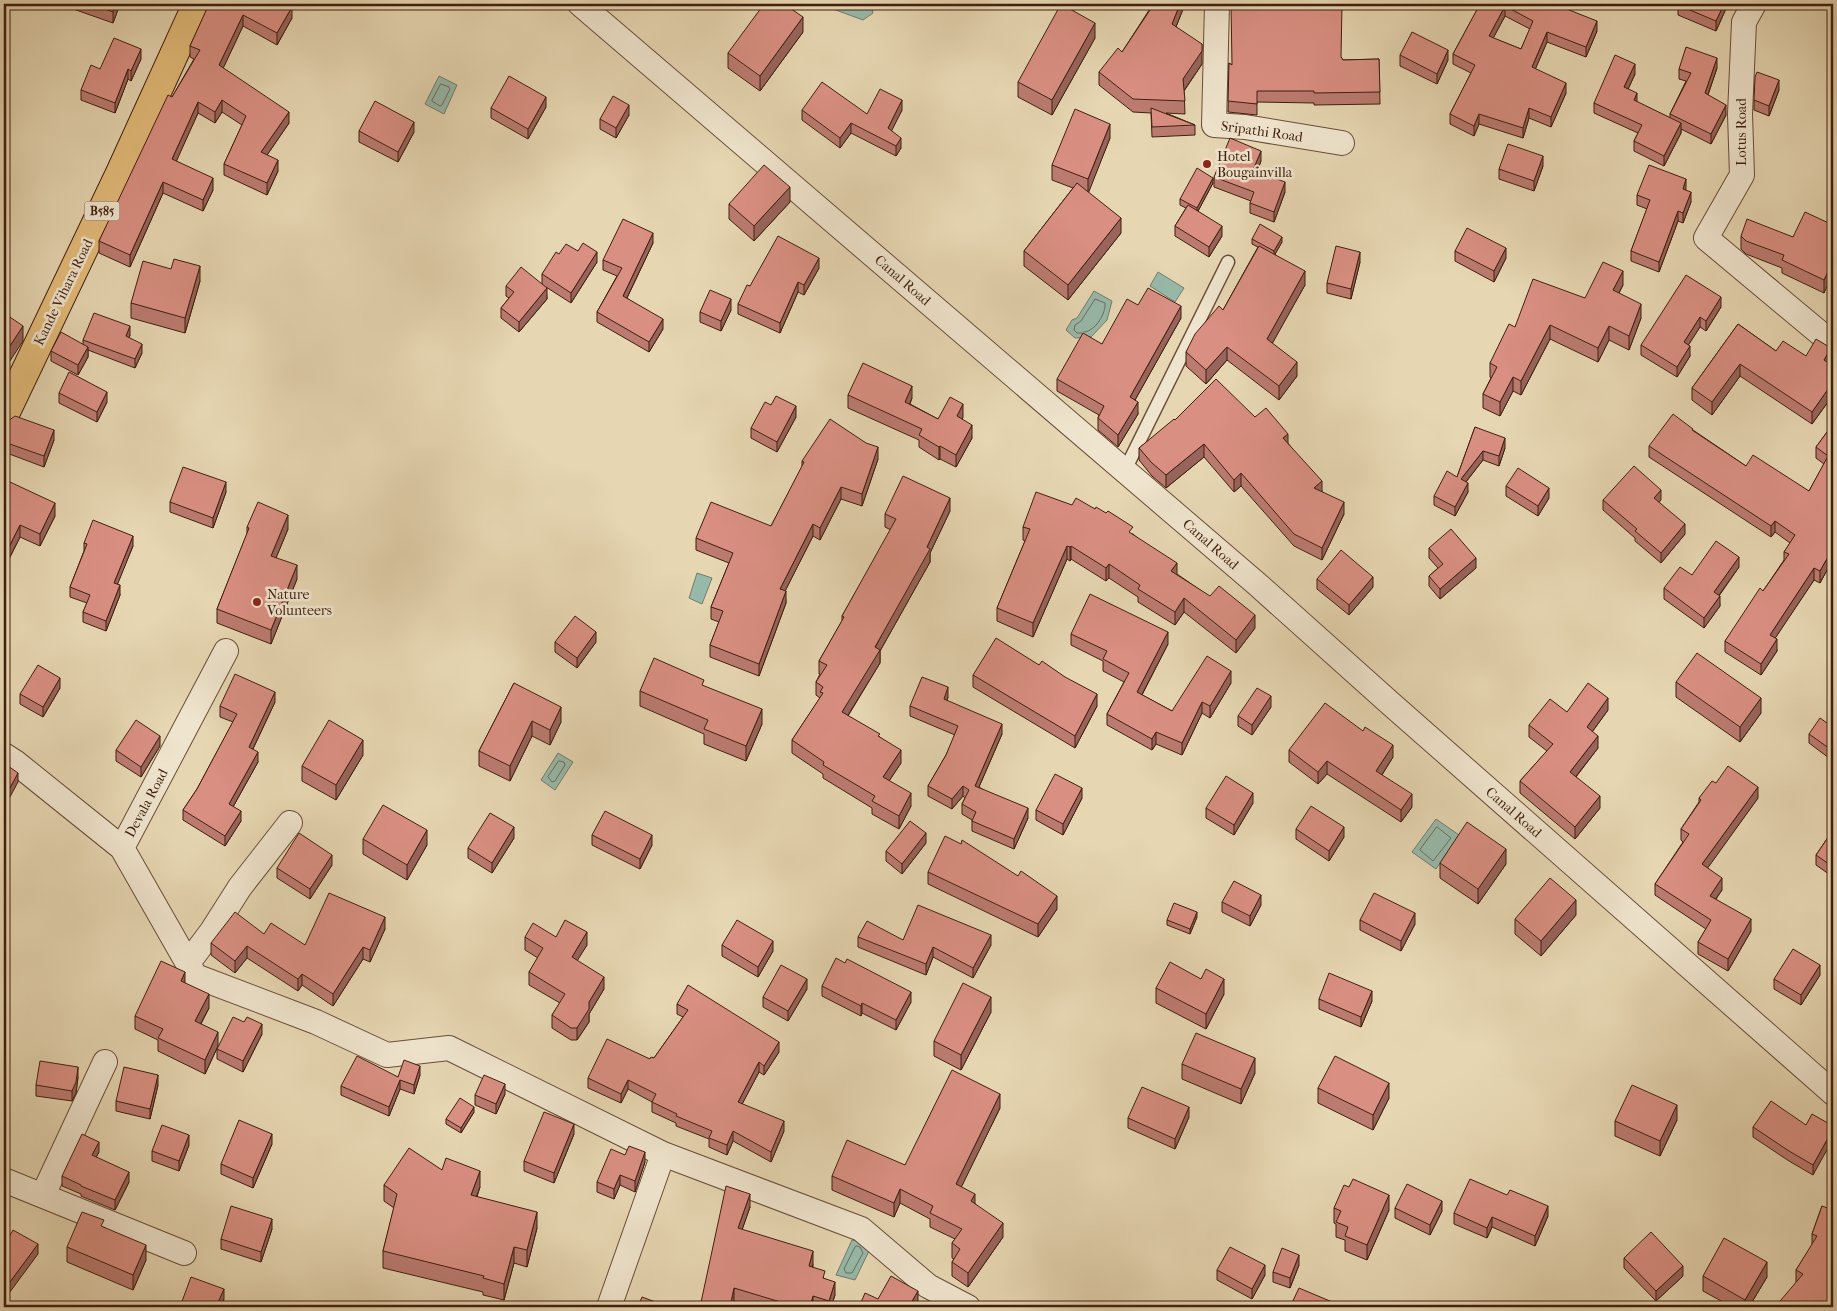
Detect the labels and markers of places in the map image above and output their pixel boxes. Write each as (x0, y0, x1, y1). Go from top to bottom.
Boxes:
place label: Hotel Bougainvilla (1217, 148, 1293, 181)
marker: Hotel Bougainvilla (1201, 158, 1213, 170)
place label: Nature Volunteers (266, 586, 332, 619)
marker: Nature Volunteers (251, 596, 263, 608)

